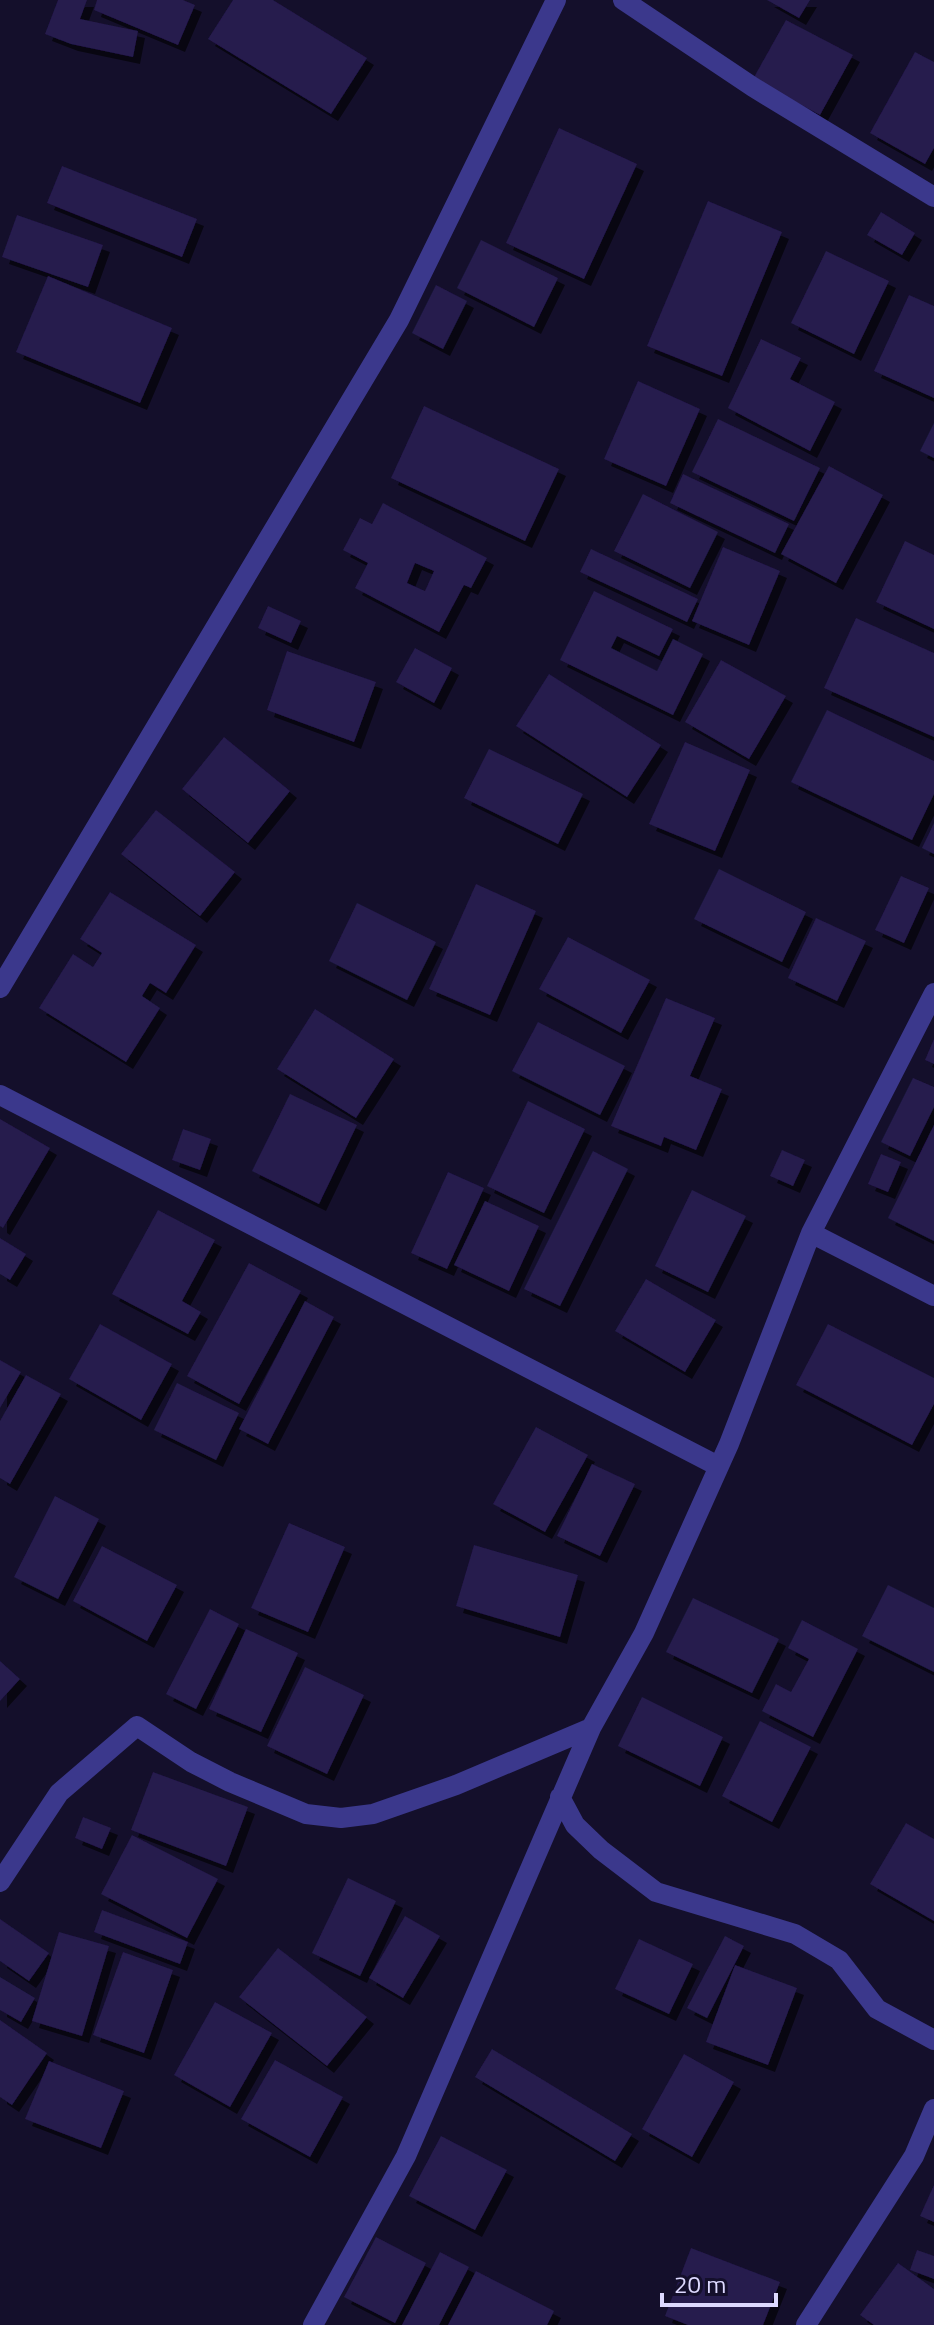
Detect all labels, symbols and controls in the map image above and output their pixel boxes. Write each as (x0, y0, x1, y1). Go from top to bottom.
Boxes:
scale bar (662, 2257, 776, 2307)
text: 20 m (674, 2266, 726, 2302)

